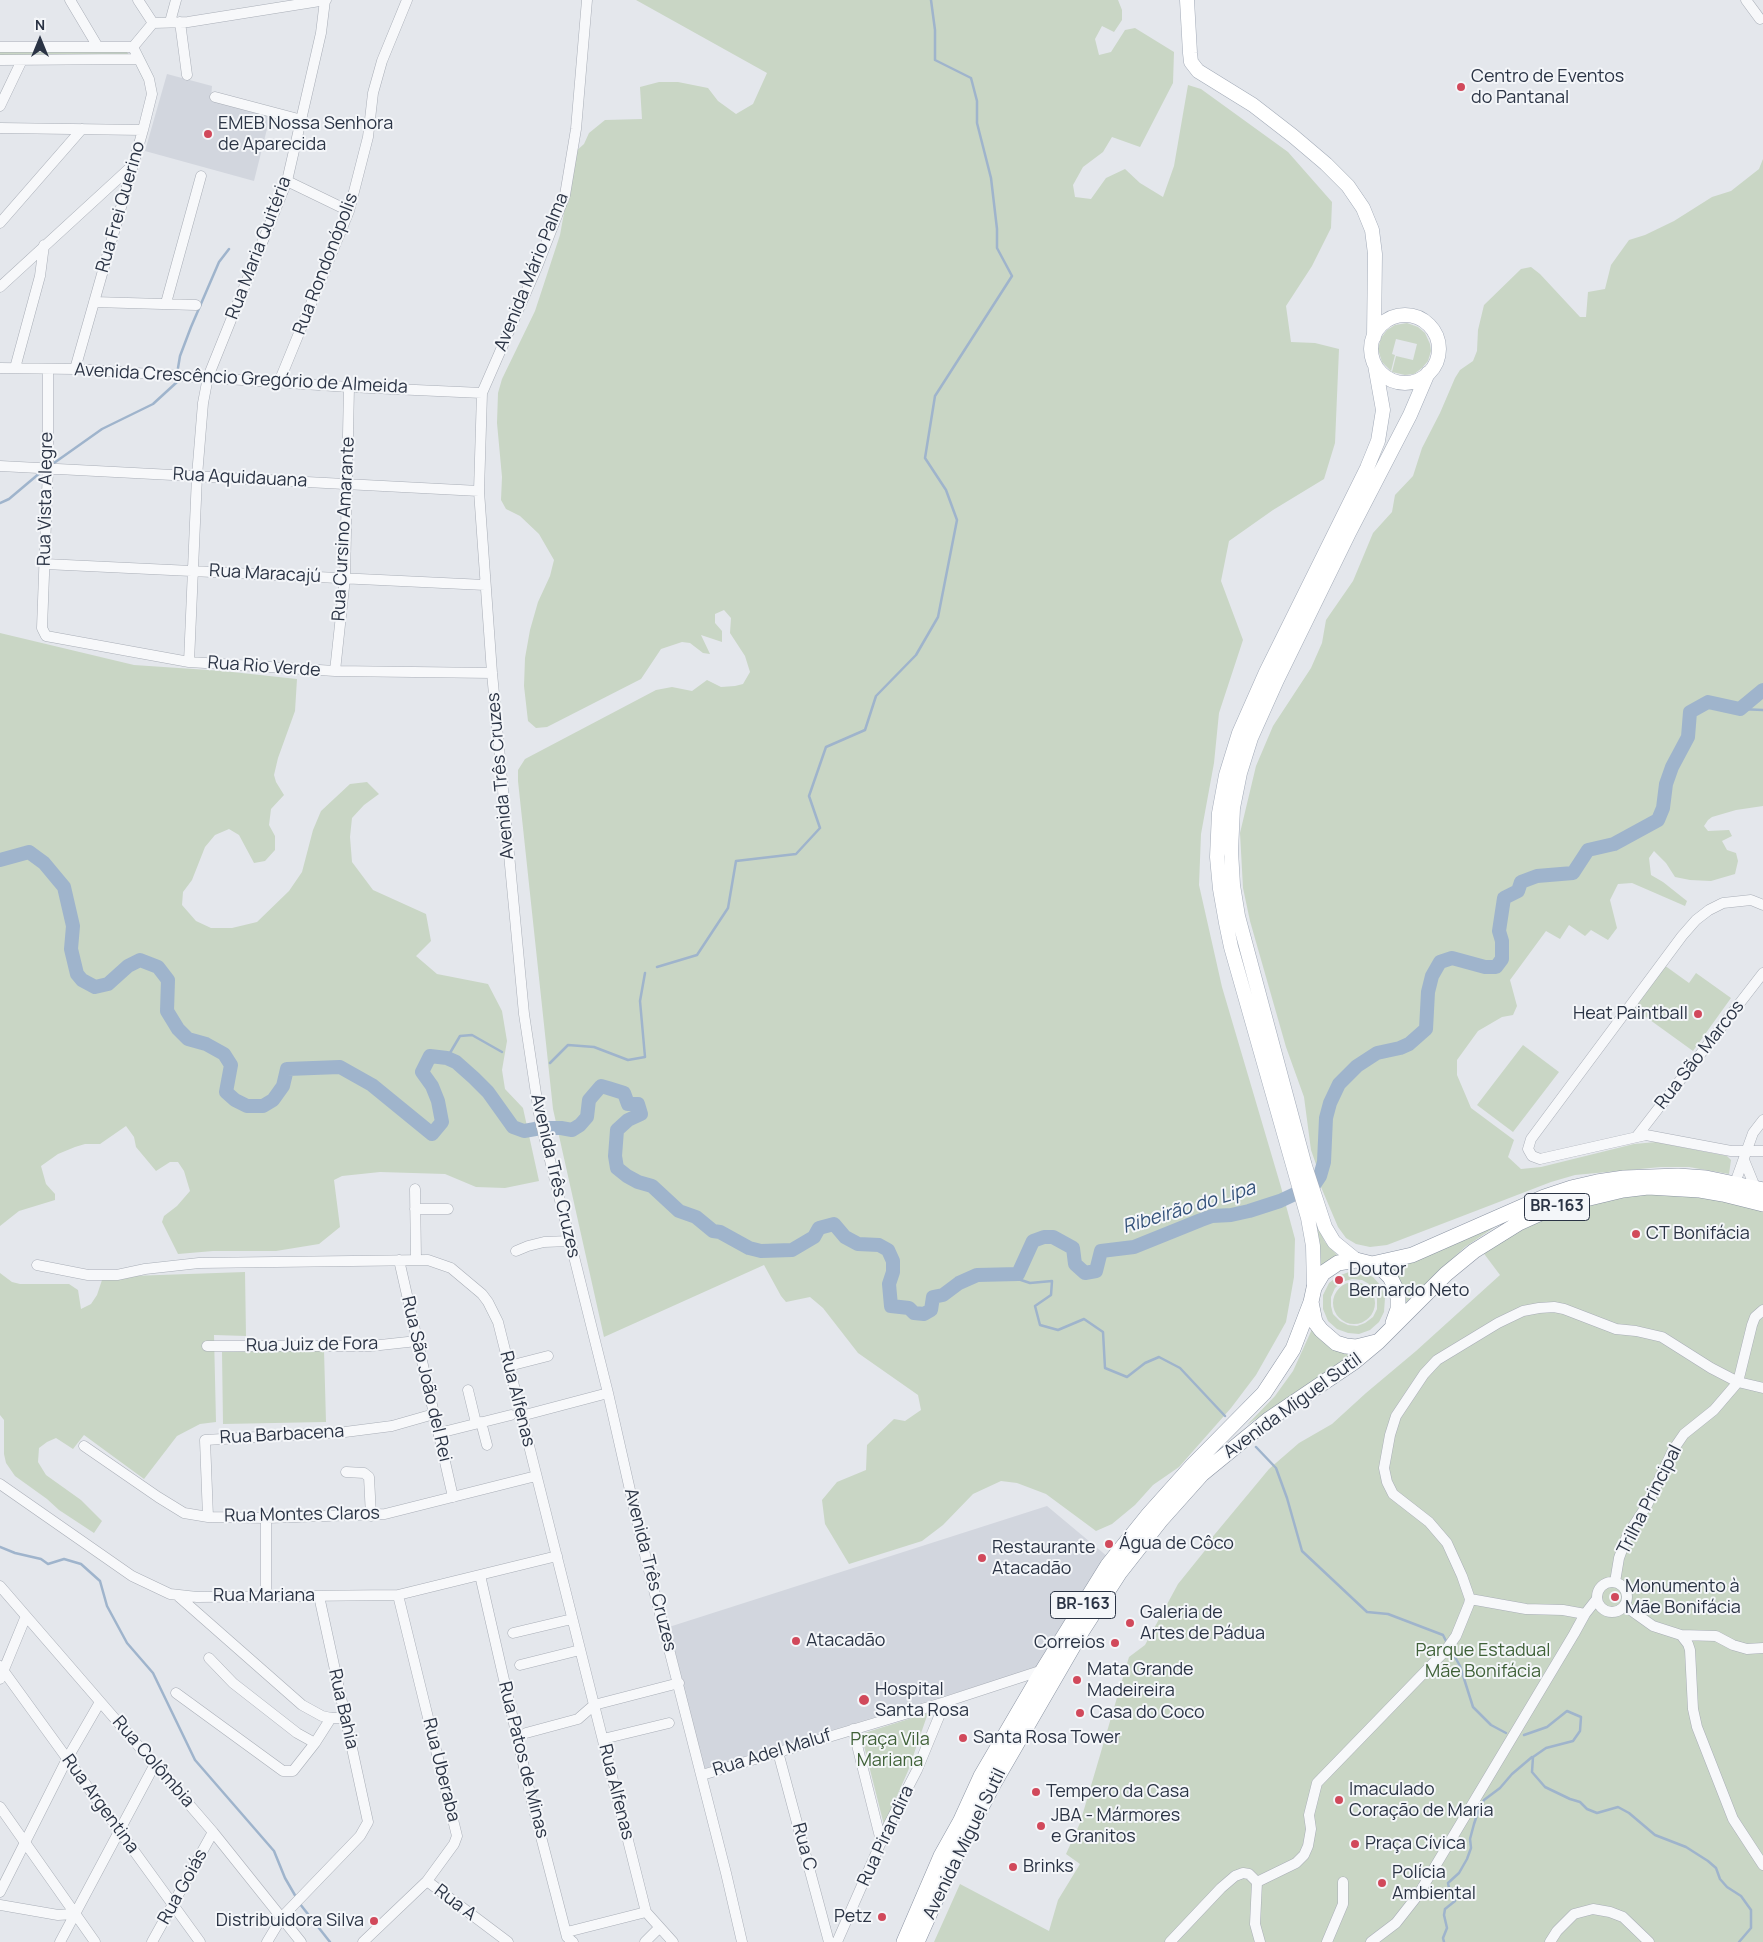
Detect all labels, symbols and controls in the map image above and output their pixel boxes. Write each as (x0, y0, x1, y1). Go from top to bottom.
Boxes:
north arrow (15, 15, 65, 65)
text: N (35, 15, 45, 34)
place label: Centro de Eventos do Pantanal (1471, 66, 1624, 108)
marker: Centro de Eventos do Pantanal (1455, 81, 1467, 93)
place label: EMEB Nossa Senhora de Aparecida (218, 113, 393, 156)
marker: EMEB Nossa Senhora de Aparecida (202, 128, 214, 140)
street label: Rua Frei Querino (92, 139, 150, 275)
street label: Rua Maria Quitéria (222, 173, 296, 323)
street label: Rua Rondonópolis (289, 190, 363, 338)
street label: Avenida Mário Palma (490, 190, 574, 354)
street label: Avenida Crescêncio Gregório de Almeida (74, 359, 408, 399)
street label: Rua Vista Alegre (34, 432, 58, 566)
street label: Rua Cursino Amarante (328, 436, 360, 622)
street label: Rua Aquidauana (172, 464, 308, 492)
street label: Rua Maracajú (209, 560, 321, 588)
street label: Rua Rio Verde (207, 652, 321, 682)
street label: Avenida Três Cruzes (483, 692, 519, 860)
street label: Rua São Marcos (1651, 996, 1749, 1114)
place label: Heat Paintball (1573, 1003, 1688, 1025)
marker: Heat Paintball (1692, 1008, 1704, 1020)
street label: Avenida Três Cruzes (526, 1092, 584, 1260)
water label: Ribeirão do Lipa (1120, 1177, 1258, 1239)
road number: BR-163 (1524, 1194, 1590, 1220)
place label: CT Bonifácia (1646, 1223, 1750, 1245)
marker: CT Bonifácia (1630, 1228, 1642, 1240)
place label: Doutor Bernardo Neto (1349, 1259, 1469, 1302)
marker: Doutor Bernardo Neto (1333, 1274, 1345, 1286)
street label: Rua São João del Rei (396, 1294, 456, 1464)
street label: Rua Juiz de Fora (246, 1333, 378, 1357)
street label: Rua Alfenas (495, 1349, 539, 1449)
street label: Avenida Miguel Sutil (1220, 1349, 1366, 1463)
street label: Rua Barbacena (219, 1421, 345, 1449)
street label: Trilha Principal (1613, 1442, 1687, 1558)
street label: Avenida Três Cruzes (619, 1486, 681, 1654)
street label: Rua Montes Claros (224, 1503, 380, 1527)
place label: Água de Côco (1119, 1533, 1234, 1555)
place label: Restaurante Atacadão (992, 1537, 1095, 1580)
marker: Água de Côco (1103, 1538, 1115, 1550)
marker: Restaurante Atacadão (976, 1552, 988, 1564)
place label: Monumento à Mãe Bonifácia (1625, 1576, 1741, 1618)
street label: Rua Mariana (213, 1585, 315, 1607)
marker: Monumento à Mãe Bonifácia (1609, 1591, 1621, 1603)
road number: BR-163 (1050, 1592, 1116, 1618)
place label: Galeria de Artes de Pádua (1140, 1602, 1265, 1645)
marker: Galeria de Artes de Pádua (1124, 1617, 1136, 1629)
place label: Atacadão (806, 1630, 885, 1652)
place label: Correios (1034, 1632, 1105, 1654)
marker: Atacadão (790, 1635, 802, 1647)
marker: Correios (1109, 1637, 1121, 1649)
park label: Parque Estadual Mãe Bonifácia (1416, 1640, 1550, 1682)
place label: Mata Grande Madeireira (1087, 1659, 1194, 1702)
street label: Rua Bahia (323, 1667, 363, 1751)
marker: Mata Grande Madeireira (1071, 1674, 1083, 1686)
street label: Rua Patos de Minas (493, 1679, 553, 1841)
place label: Hospital Santa Rosa (875, 1679, 969, 1722)
marker: Hospital Santa Rosa (857, 1693, 871, 1707)
place label: Casa do Coco (1090, 1702, 1205, 1724)
marker: Casa do Coco (1074, 1707, 1086, 1719)
street label: Rua Colômbia (107, 1712, 199, 1812)
street label: Rua Uberaba (418, 1716, 464, 1824)
street label: Rua Adel Maluf (710, 1725, 834, 1781)
place label: Santa Rosa Tower (973, 1727, 1121, 1749)
park label: Praça Vila Mariana (850, 1729, 930, 1772)
marker: Santa Rosa Tower (957, 1732, 969, 1744)
street label: Rua Alfenas (594, 1742, 638, 1842)
street label: Rua Argentina (57, 1750, 143, 1858)
street label: Avenida Miguel Sutil (919, 1765, 1011, 1923)
place label: Imaculado Coração de Maria (1349, 1779, 1493, 1822)
place label: Tempero da Casa (1046, 1781, 1189, 1803)
street label: Rua Pirandira (853, 1782, 919, 1890)
marker: Tempero da Casa (1030, 1786, 1042, 1798)
marker: Imaculado Coração de Maria (1333, 1794, 1345, 1806)
place label: JBA - Mármores e Granitos (1051, 1805, 1180, 1848)
marker: JBA - Mármores e Granitos (1035, 1820, 1047, 1832)
street label: Rua C (787, 1821, 821, 1873)
place label: Praça Cívica (1365, 1833, 1466, 1855)
marker: Praça Cívica (1349, 1838, 1361, 1850)
street label: Rua Goiás (154, 1846, 212, 1928)
place label: Brinks (1023, 1856, 1074, 1878)
marker: Brinks (1007, 1861, 1019, 1873)
place label: Polícia Ambiental (1392, 1862, 1476, 1905)
marker: Polícia Ambiental (1376, 1877, 1388, 1889)
street label: Rua A (430, 1880, 480, 1926)
place label: Petz (834, 1906, 872, 1928)
place label: Distribuidora Silva (216, 1910, 364, 1932)
marker: Petz (876, 1911, 888, 1923)
marker: Distribuidora Silva (368, 1915, 380, 1927)

